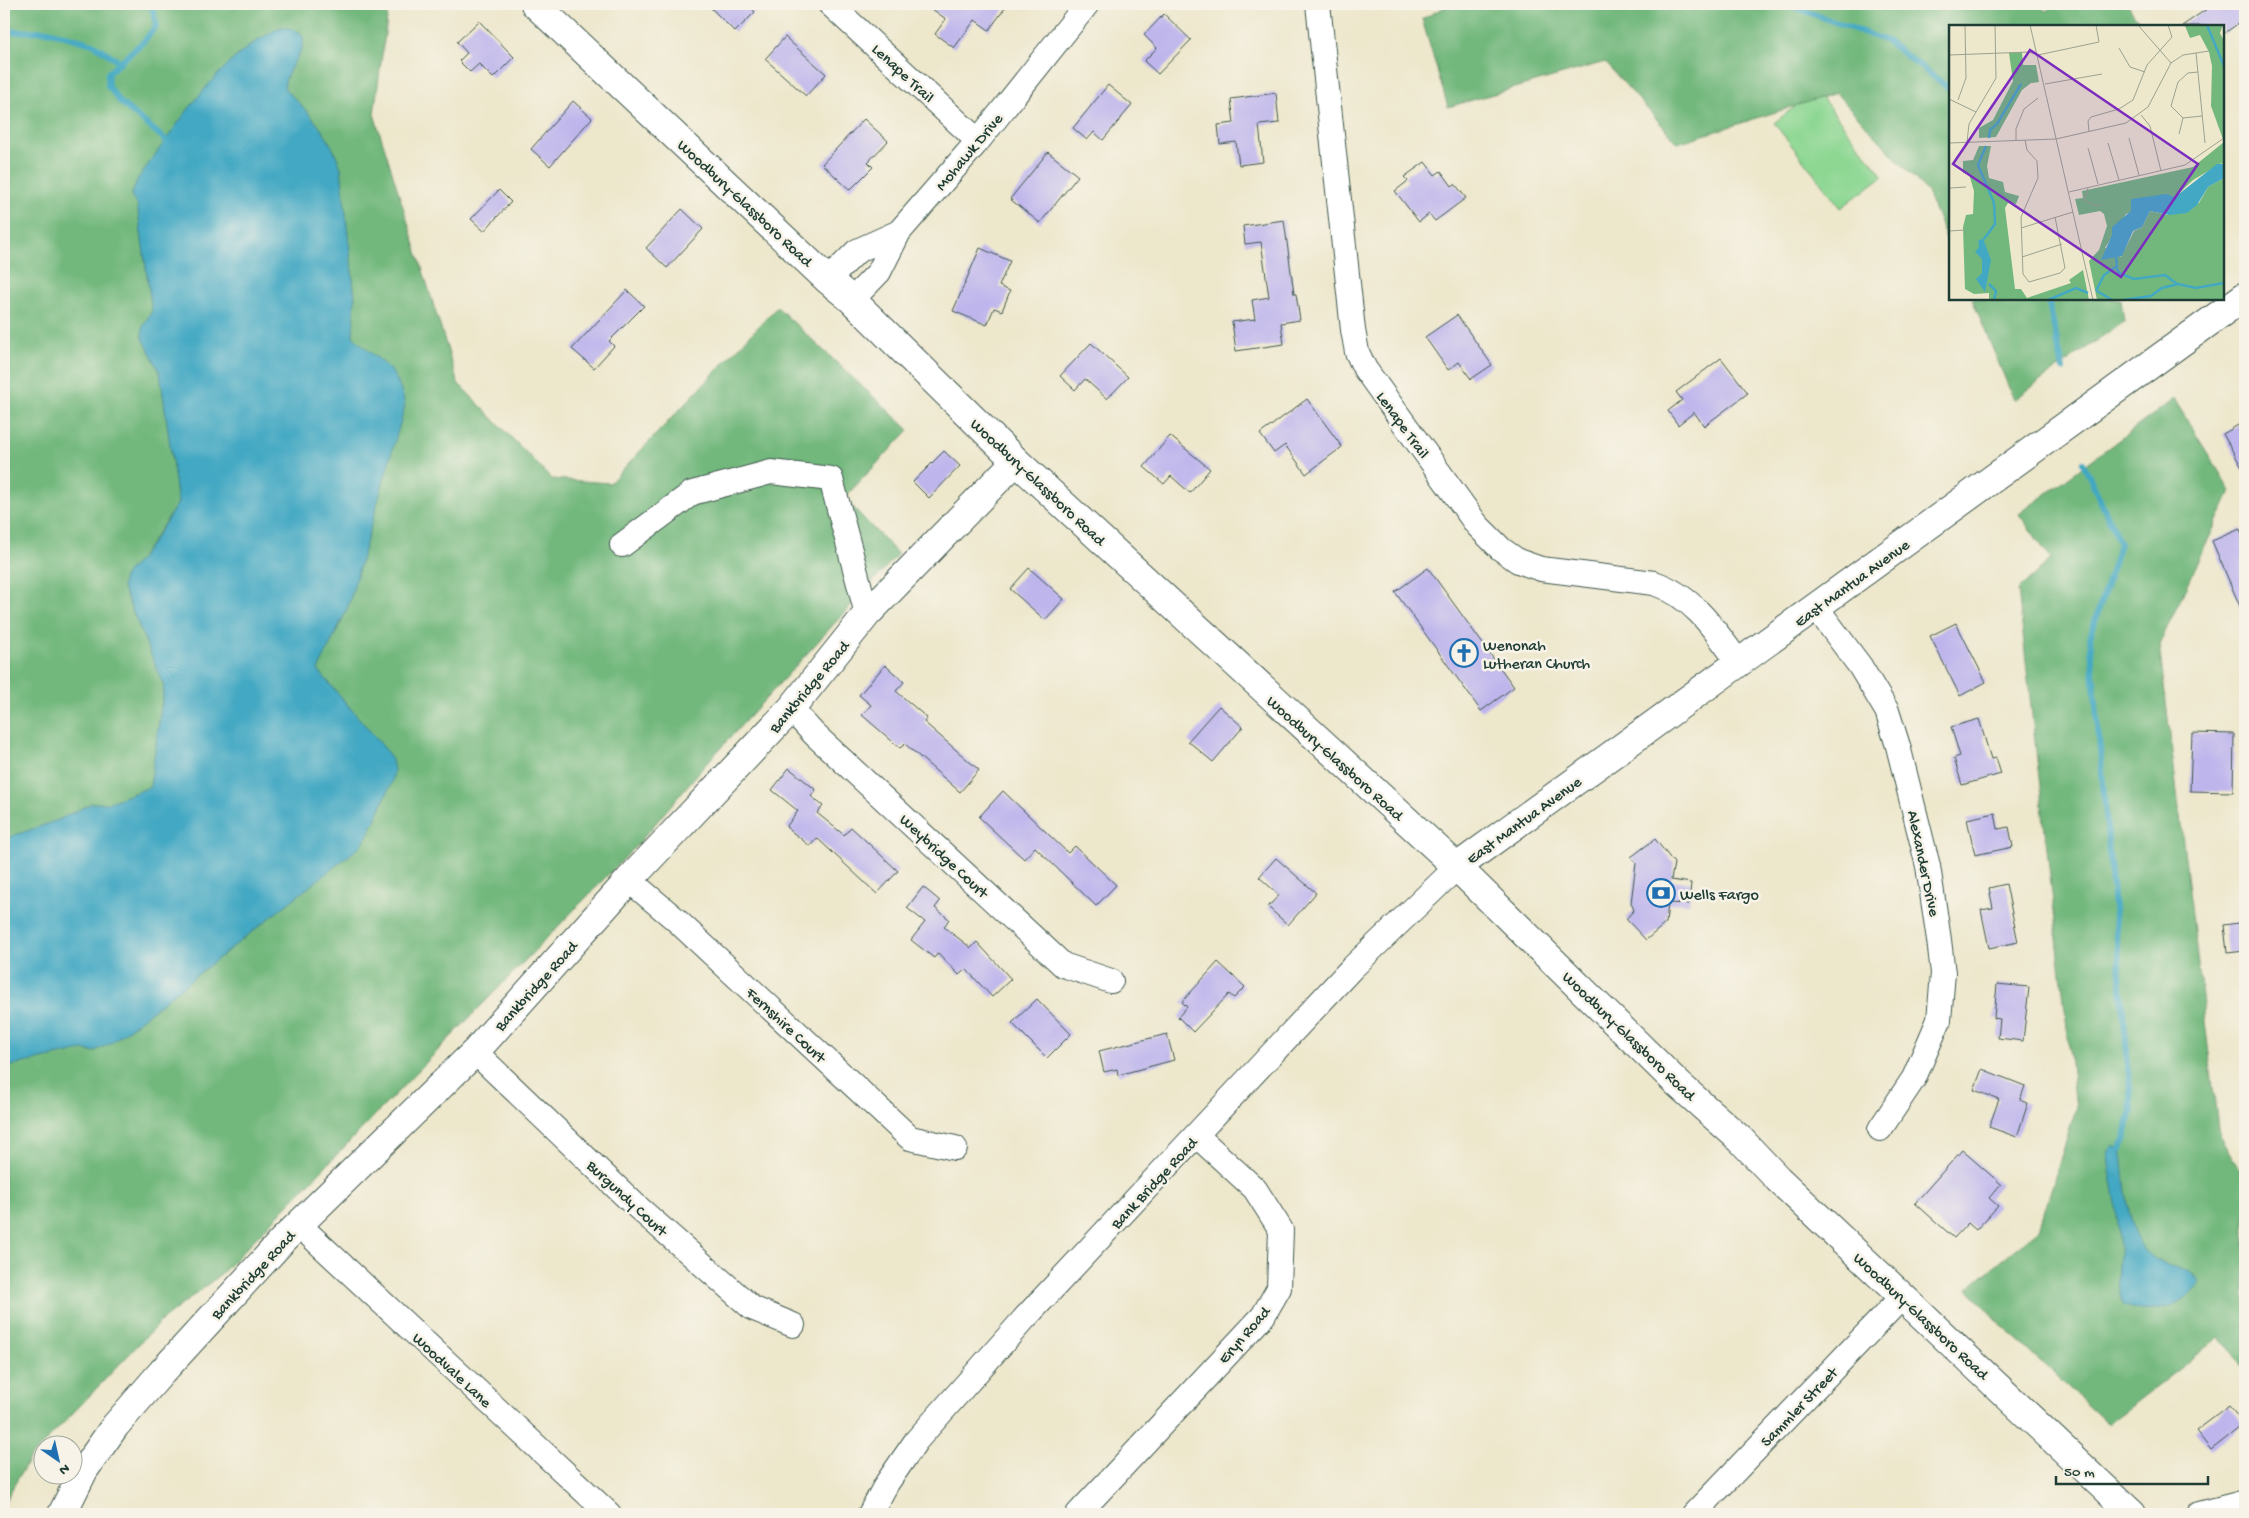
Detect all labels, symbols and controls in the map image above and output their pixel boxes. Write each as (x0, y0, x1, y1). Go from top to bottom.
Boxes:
inset map (1949, 25, 2224, 300)
street label: Lenape Trail (867, 41, 937, 108)
street label: Mohawk Drive (933, 110, 1009, 196)
street label: Woodbury-Glassboro Road (672, 137, 816, 273)
street label: Lenape Trail (1370, 389, 1432, 463)
street label: Woodbury-Glassboro Road (965, 416, 1109, 552)
street label: East Mantua Avenue (1792, 536, 1915, 633)
street label: Bankbridge Road (766, 637, 856, 739)
church icon: Wenonah Lutheran Church (1449, 638, 1479, 668)
place label: Wenonah Lutheran Church (1483, 638, 1591, 675)
street label: Woodbury-Glassboro Road (1261, 693, 1407, 827)
street label: East Mantua Avenue (1464, 773, 1587, 870)
street label: Alexander Drive (1901, 809, 1942, 919)
street label: Weybridge Court (894, 812, 992, 905)
bank icon: Wells Fargo (1646, 878, 1676, 908)
place label: Wells Fargo (1680, 887, 1759, 906)
street label: Bankbridge Road (491, 937, 584, 1037)
street label: Woodbury-Glassboro Road (1557, 969, 1699, 1107)
street label: Fernshire Court (740, 984, 829, 1069)
street label: Bank Bridge Road (1108, 1133, 1204, 1235)
street label: Burgundy Court (581, 1157, 671, 1243)
street label: Bankbridge Road (208, 1227, 302, 1326)
street label: Woodbury-Glassboro Road (1848, 1250, 1992, 1386)
street label: Eryn Road (1216, 1302, 1277, 1369)
street label: Woodvale Lane (407, 1330, 495, 1414)
street label: Sammler Street (1758, 1364, 1844, 1452)
north arrow (32, 1436, 82, 1486)
scale bar (2056, 1453, 2209, 1485)
text: N (55, 1459, 72, 1478)
text: 50 m (2064, 1464, 2095, 1482)

